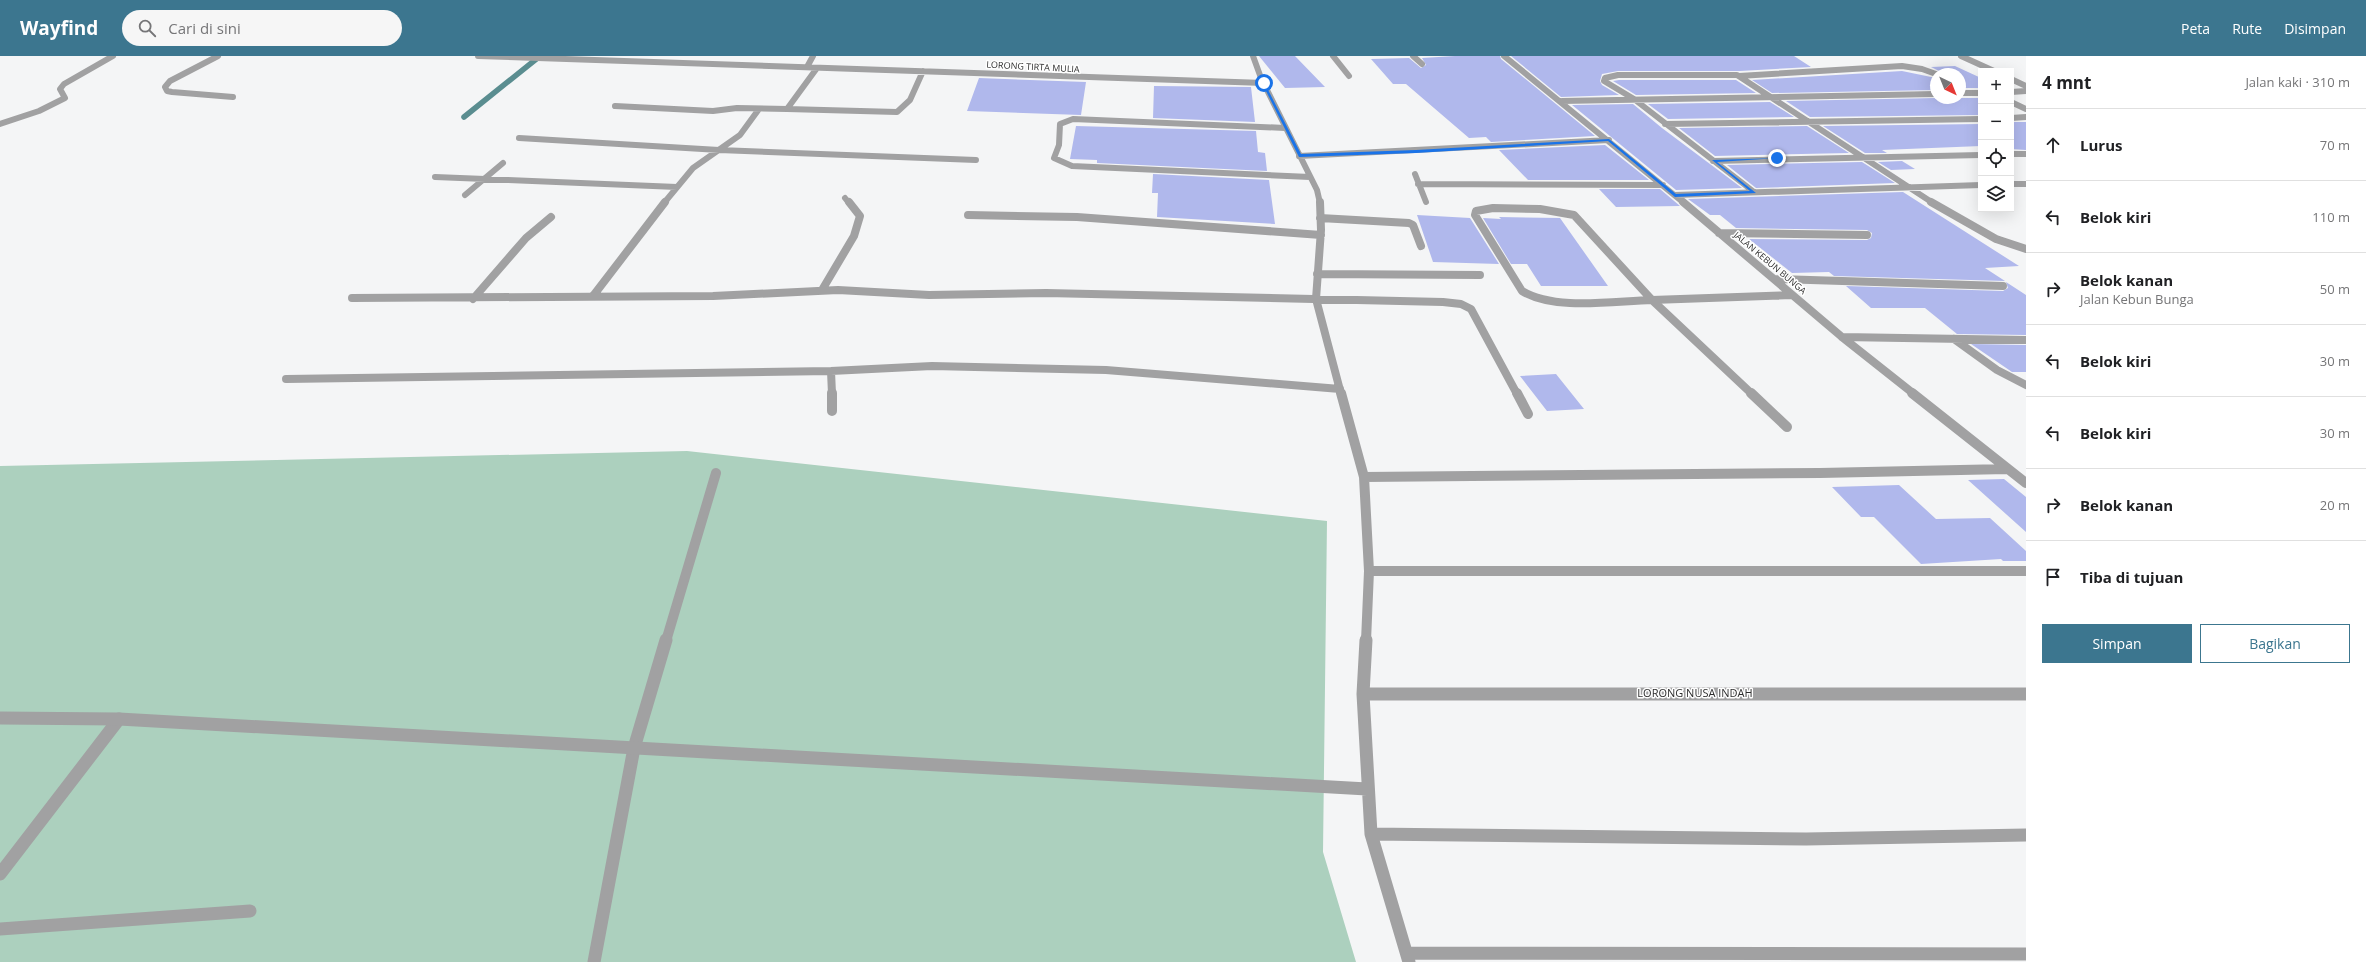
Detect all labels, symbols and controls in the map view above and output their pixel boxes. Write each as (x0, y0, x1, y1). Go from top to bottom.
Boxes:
search box (122, 10, 402, 46)
text: Wayfind (20, 15, 98, 41)
icon: search (136, 17, 158, 39)
text: Cari di sini (168, 18, 241, 38)
text: Peta (2181, 19, 2210, 38)
text: Rute (2232, 19, 2262, 38)
text: Disimpan (2284, 19, 2346, 38)
street label: LORONG TIRTA MULIA (986, 58, 1080, 75)
north arrow (1930, 68, 1966, 104)
map controls (1978, 68, 2014, 212)
button: + (1978, 68, 2014, 104)
text: 4 mnt (2042, 71, 2091, 94)
text: Jalan kaki · 310 m (2245, 73, 2350, 91)
route start (1255, 74, 1273, 92)
button: − (1978, 104, 2014, 140)
icon: ahead (2042, 134, 2064, 156)
text: Lurus (2080, 135, 2122, 155)
text: 70 m (2320, 136, 2350, 154)
button: locate (1978, 140, 2014, 176)
route end (1768, 149, 1786, 167)
button: layers (1978, 176, 2014, 212)
icon: left (2042, 206, 2064, 228)
text: Belok kiri (2080, 207, 2151, 227)
text: 110 m (2312, 208, 2350, 226)
street label: JALAN KEBUN BUNGA (1731, 228, 1810, 297)
text: Belok kanan (2080, 270, 2173, 290)
icon: right (2042, 278, 2064, 300)
text: 50 m (2320, 280, 2350, 298)
text: Jalan Kebun Bunga (2080, 290, 2194, 308)
icon: left (2042, 350, 2064, 372)
text: Belok kiri (2080, 351, 2151, 371)
text: 30 m (2320, 352, 2350, 370)
icon: left (2042, 422, 2064, 444)
text: Belok kiri (2080, 423, 2151, 443)
text: 30 m (2320, 424, 2350, 442)
icon: right (2042, 494, 2064, 516)
text: Belok kanan (2080, 495, 2173, 515)
text: 20 m (2320, 496, 2350, 514)
icon: arrive (2042, 566, 2064, 588)
text: Tiba di tujuan (2080, 567, 2183, 587)
button: Simpan (2042, 624, 2192, 663)
button: Bagikan (2200, 624, 2350, 663)
street label: LORONG NUSA INDAH (1637, 685, 1753, 700)

